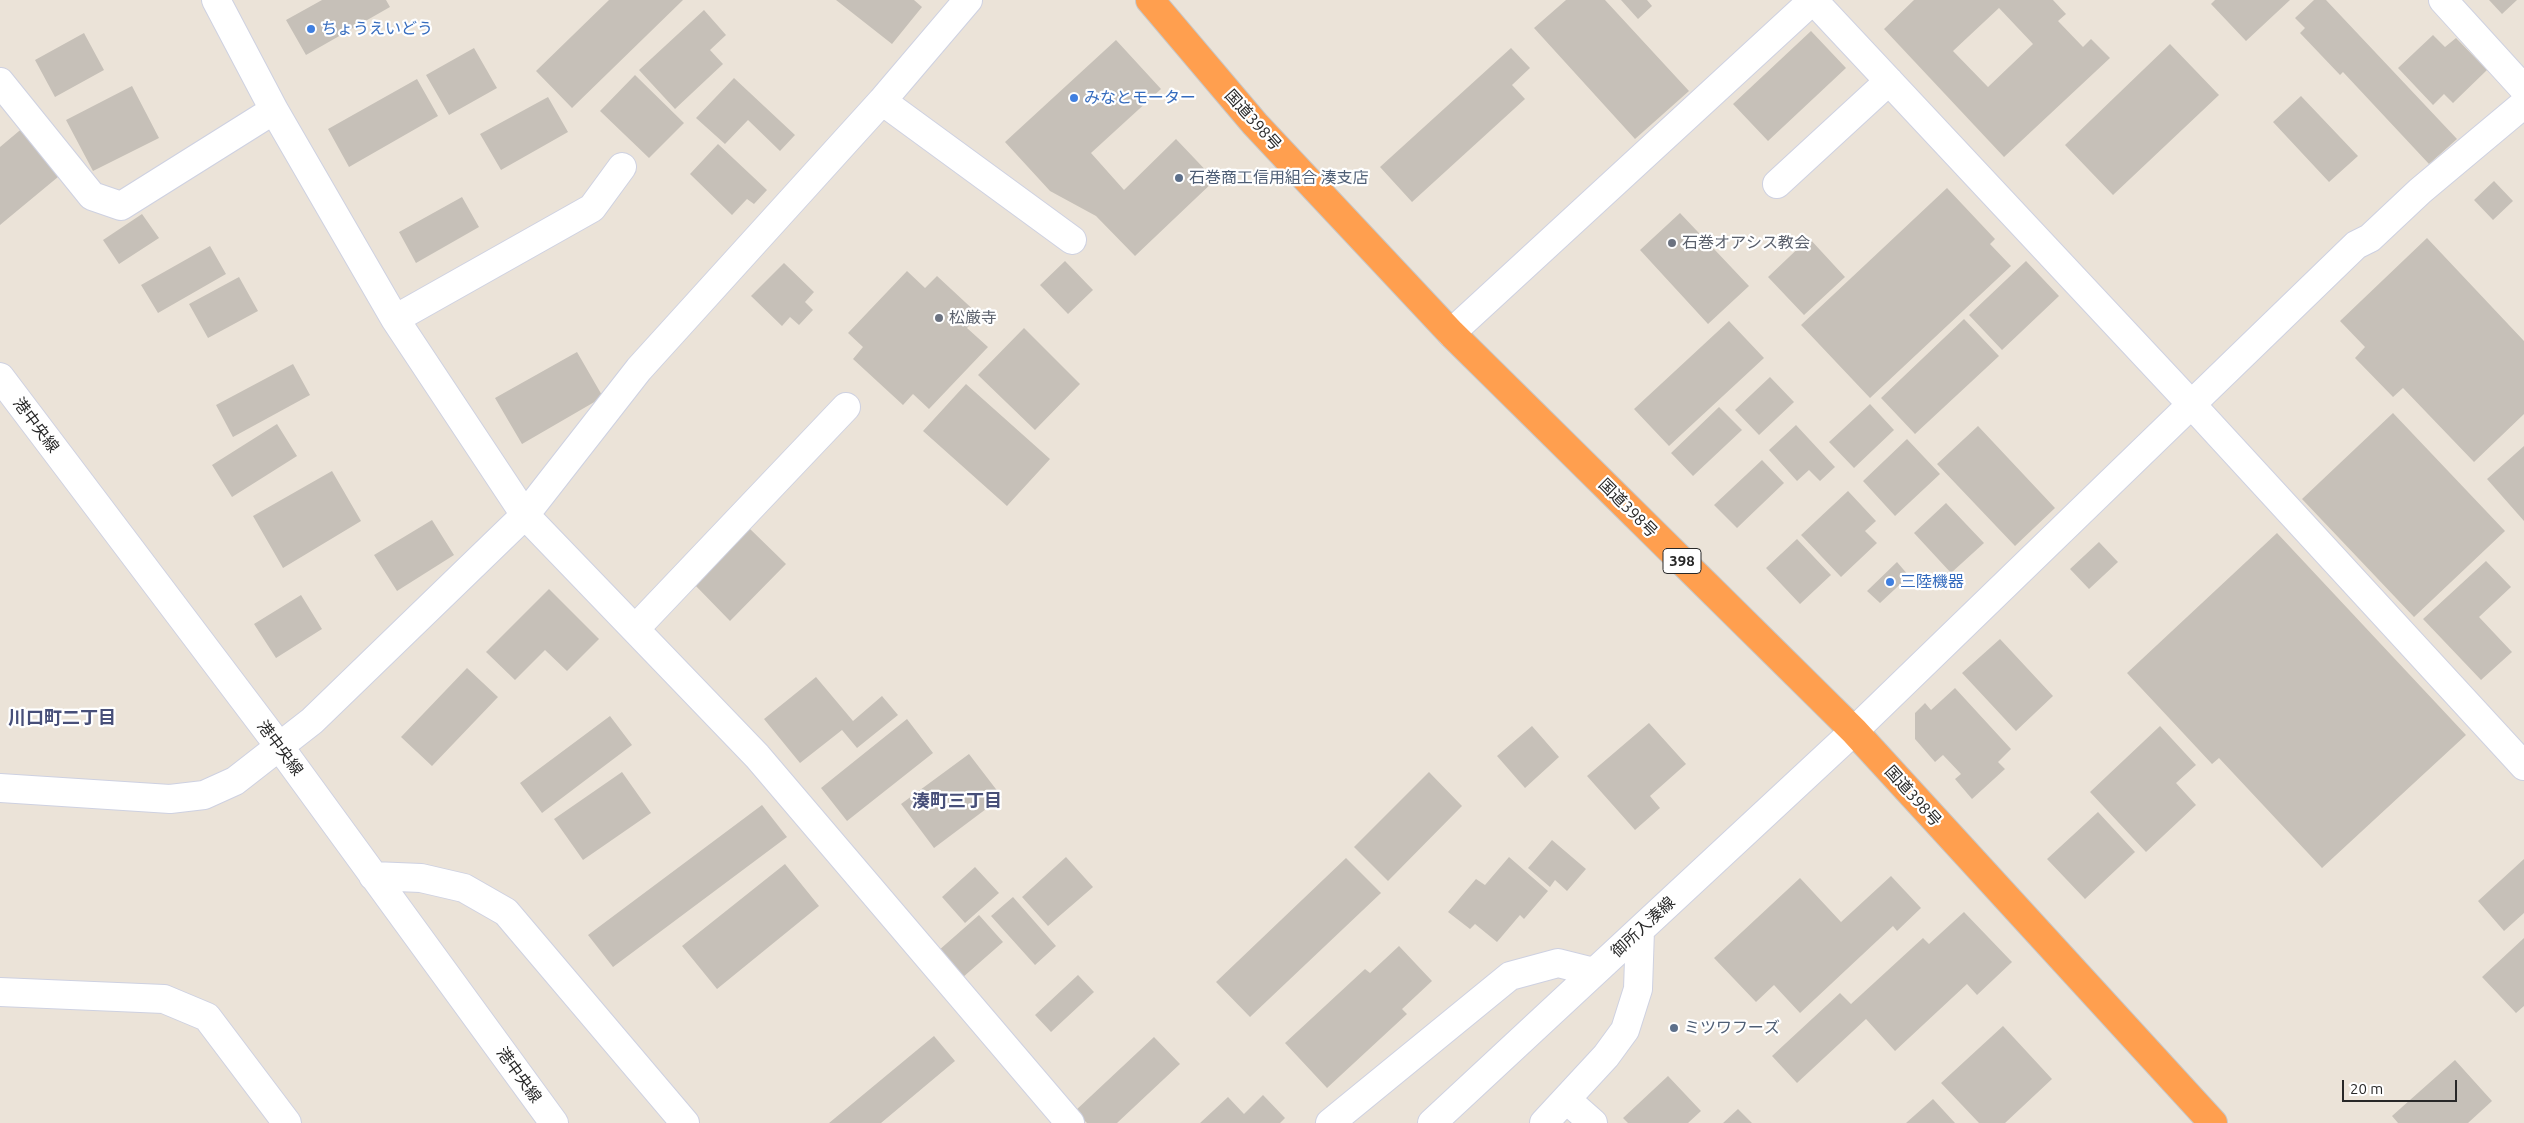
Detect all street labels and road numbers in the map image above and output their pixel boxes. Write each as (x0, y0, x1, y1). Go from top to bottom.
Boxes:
street label: 国道398号 (1221, 86, 1285, 154)
street label: 港中央線 (9, 394, 63, 456)
street label: 国道398号 (1595, 475, 1661, 541)
road number: 398 (1663, 548, 1701, 574)
street label: 港中央線 (253, 717, 307, 779)
street label: 国道398号 (1881, 762, 1945, 830)
street label: 御所入湊線 (1607, 893, 1679, 961)
street label: 港中央線 (492, 1043, 546, 1107)

